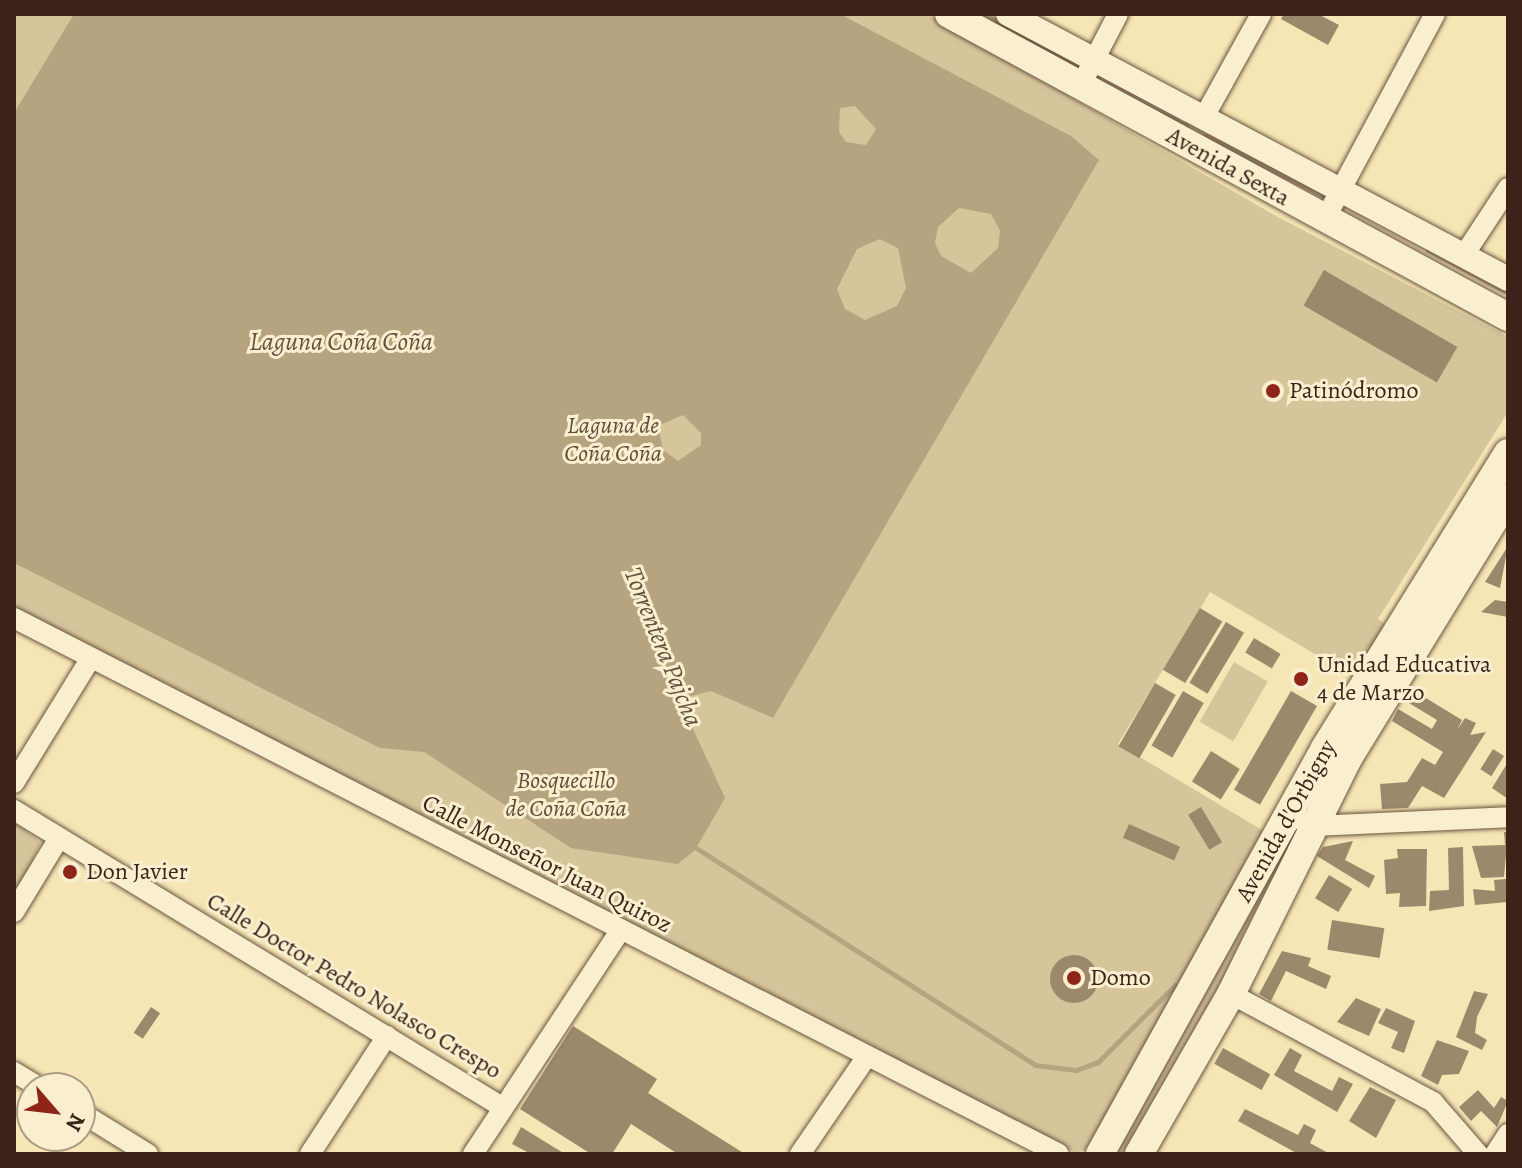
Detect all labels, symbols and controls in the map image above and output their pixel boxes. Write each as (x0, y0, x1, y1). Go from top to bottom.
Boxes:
street label: Avenida Sexta (1161, 121, 1295, 213)
water label: Laguna Coña Coña (249, 326, 433, 358)
place label: Patinódromo (1289, 377, 1418, 405)
marker: Patinódromo (1264, 382, 1282, 400)
park label: Laguna de Coña Coña (564, 412, 662, 468)
water label: Torrentera Pajcha (617, 563, 709, 731)
place label: Unidad Educativa 4 de Marzo (1317, 651, 1491, 707)
marker: Unidad Educativa 4 de Marzo (1292, 670, 1310, 688)
street label: Avenida d'Orbigny (1230, 735, 1342, 907)
park label: Bosquecillo de Coña Coña (505, 767, 627, 823)
street label: Calle Monseñor Juan Quiroz (418, 789, 676, 939)
place label: Don Javier (86, 858, 188, 886)
marker: Don Javier (61, 863, 79, 881)
street label: Calle Doctor Pedro Nolasco Crespo (202, 887, 506, 1085)
place label: Domo (1090, 964, 1151, 992)
marker: Domo (1065, 969, 1083, 987)
north arrow (16, 1072, 96, 1152)
text: N (58, 1108, 92, 1136)

